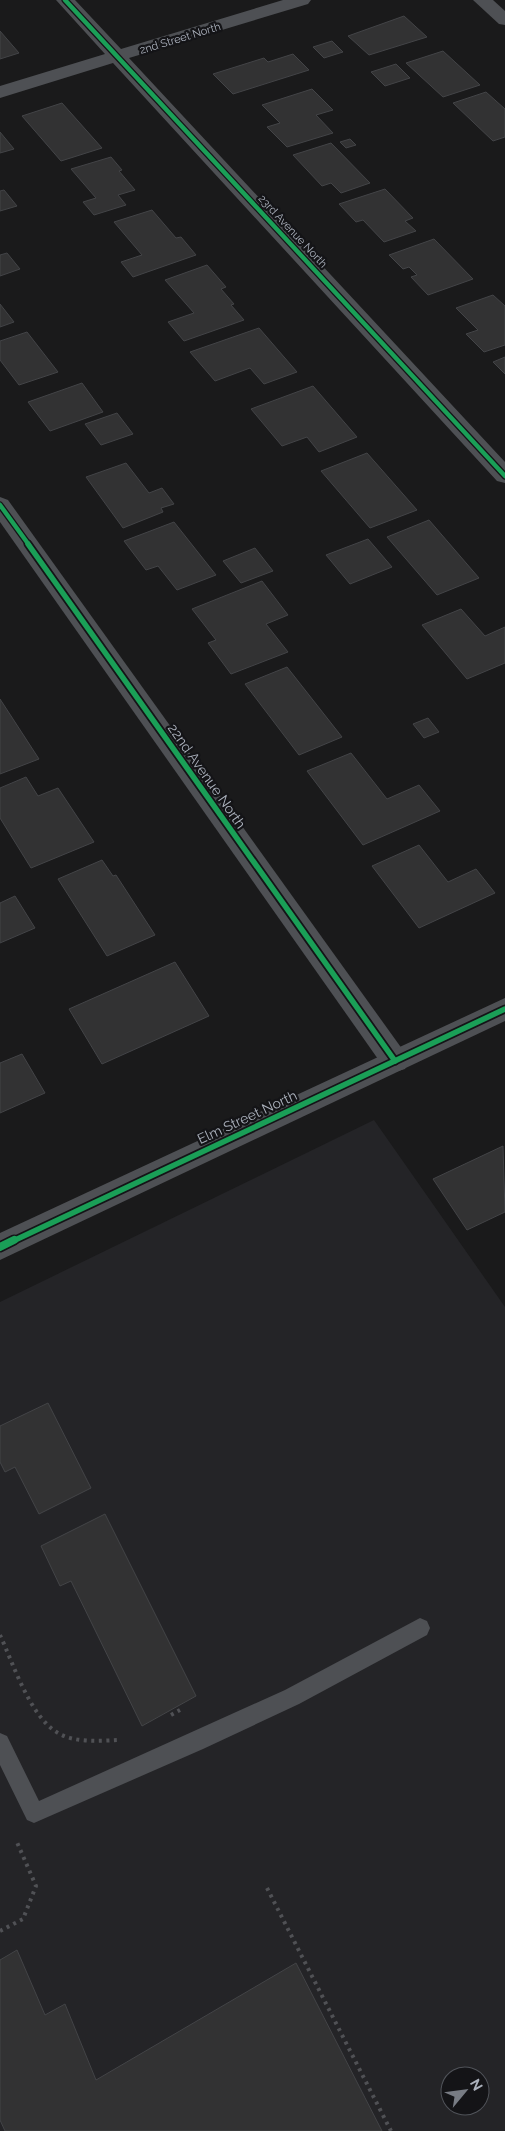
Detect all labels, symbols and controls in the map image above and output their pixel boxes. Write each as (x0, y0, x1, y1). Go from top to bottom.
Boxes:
street label: 2nd Street North (138, 20, 222, 57)
street label: 23rd Avenue North (256, 192, 330, 270)
street label: 22nd Avenue North (165, 721, 249, 831)
street label: Elm Street North (195, 1087, 299, 1147)
north arrow (440, 2066, 490, 2116)
text: N (467, 2076, 486, 2093)

